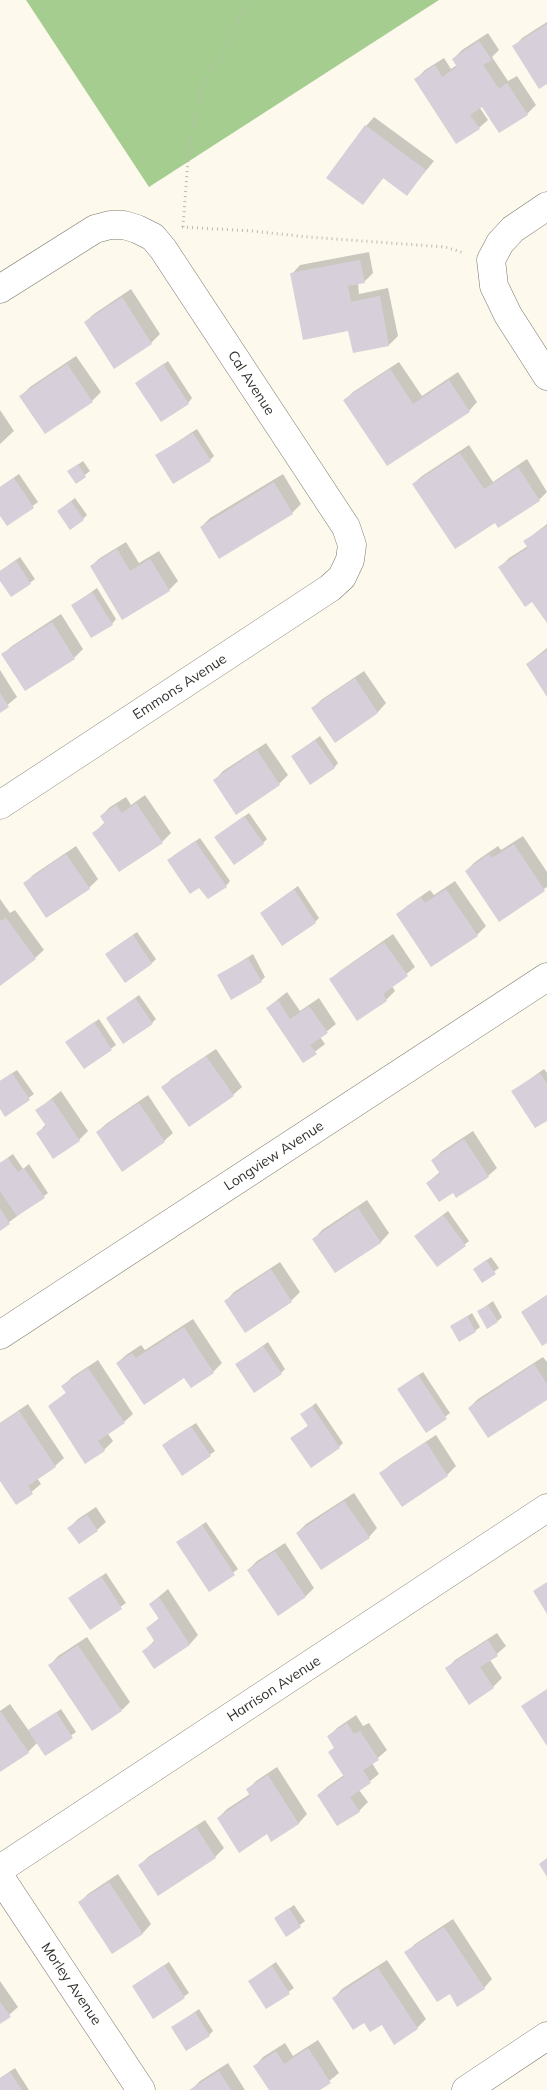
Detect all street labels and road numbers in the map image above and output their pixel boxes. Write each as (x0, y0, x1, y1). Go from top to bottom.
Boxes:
street label: Cal Avenue (224, 348, 278, 418)
street label: Emmons Avenue (130, 650, 230, 724)
street label: Longview Avenue (221, 1118, 327, 1194)
street label: Harrison Avenue (224, 1652, 324, 1726)
street label: Morley Avenue (37, 1940, 105, 2028)

